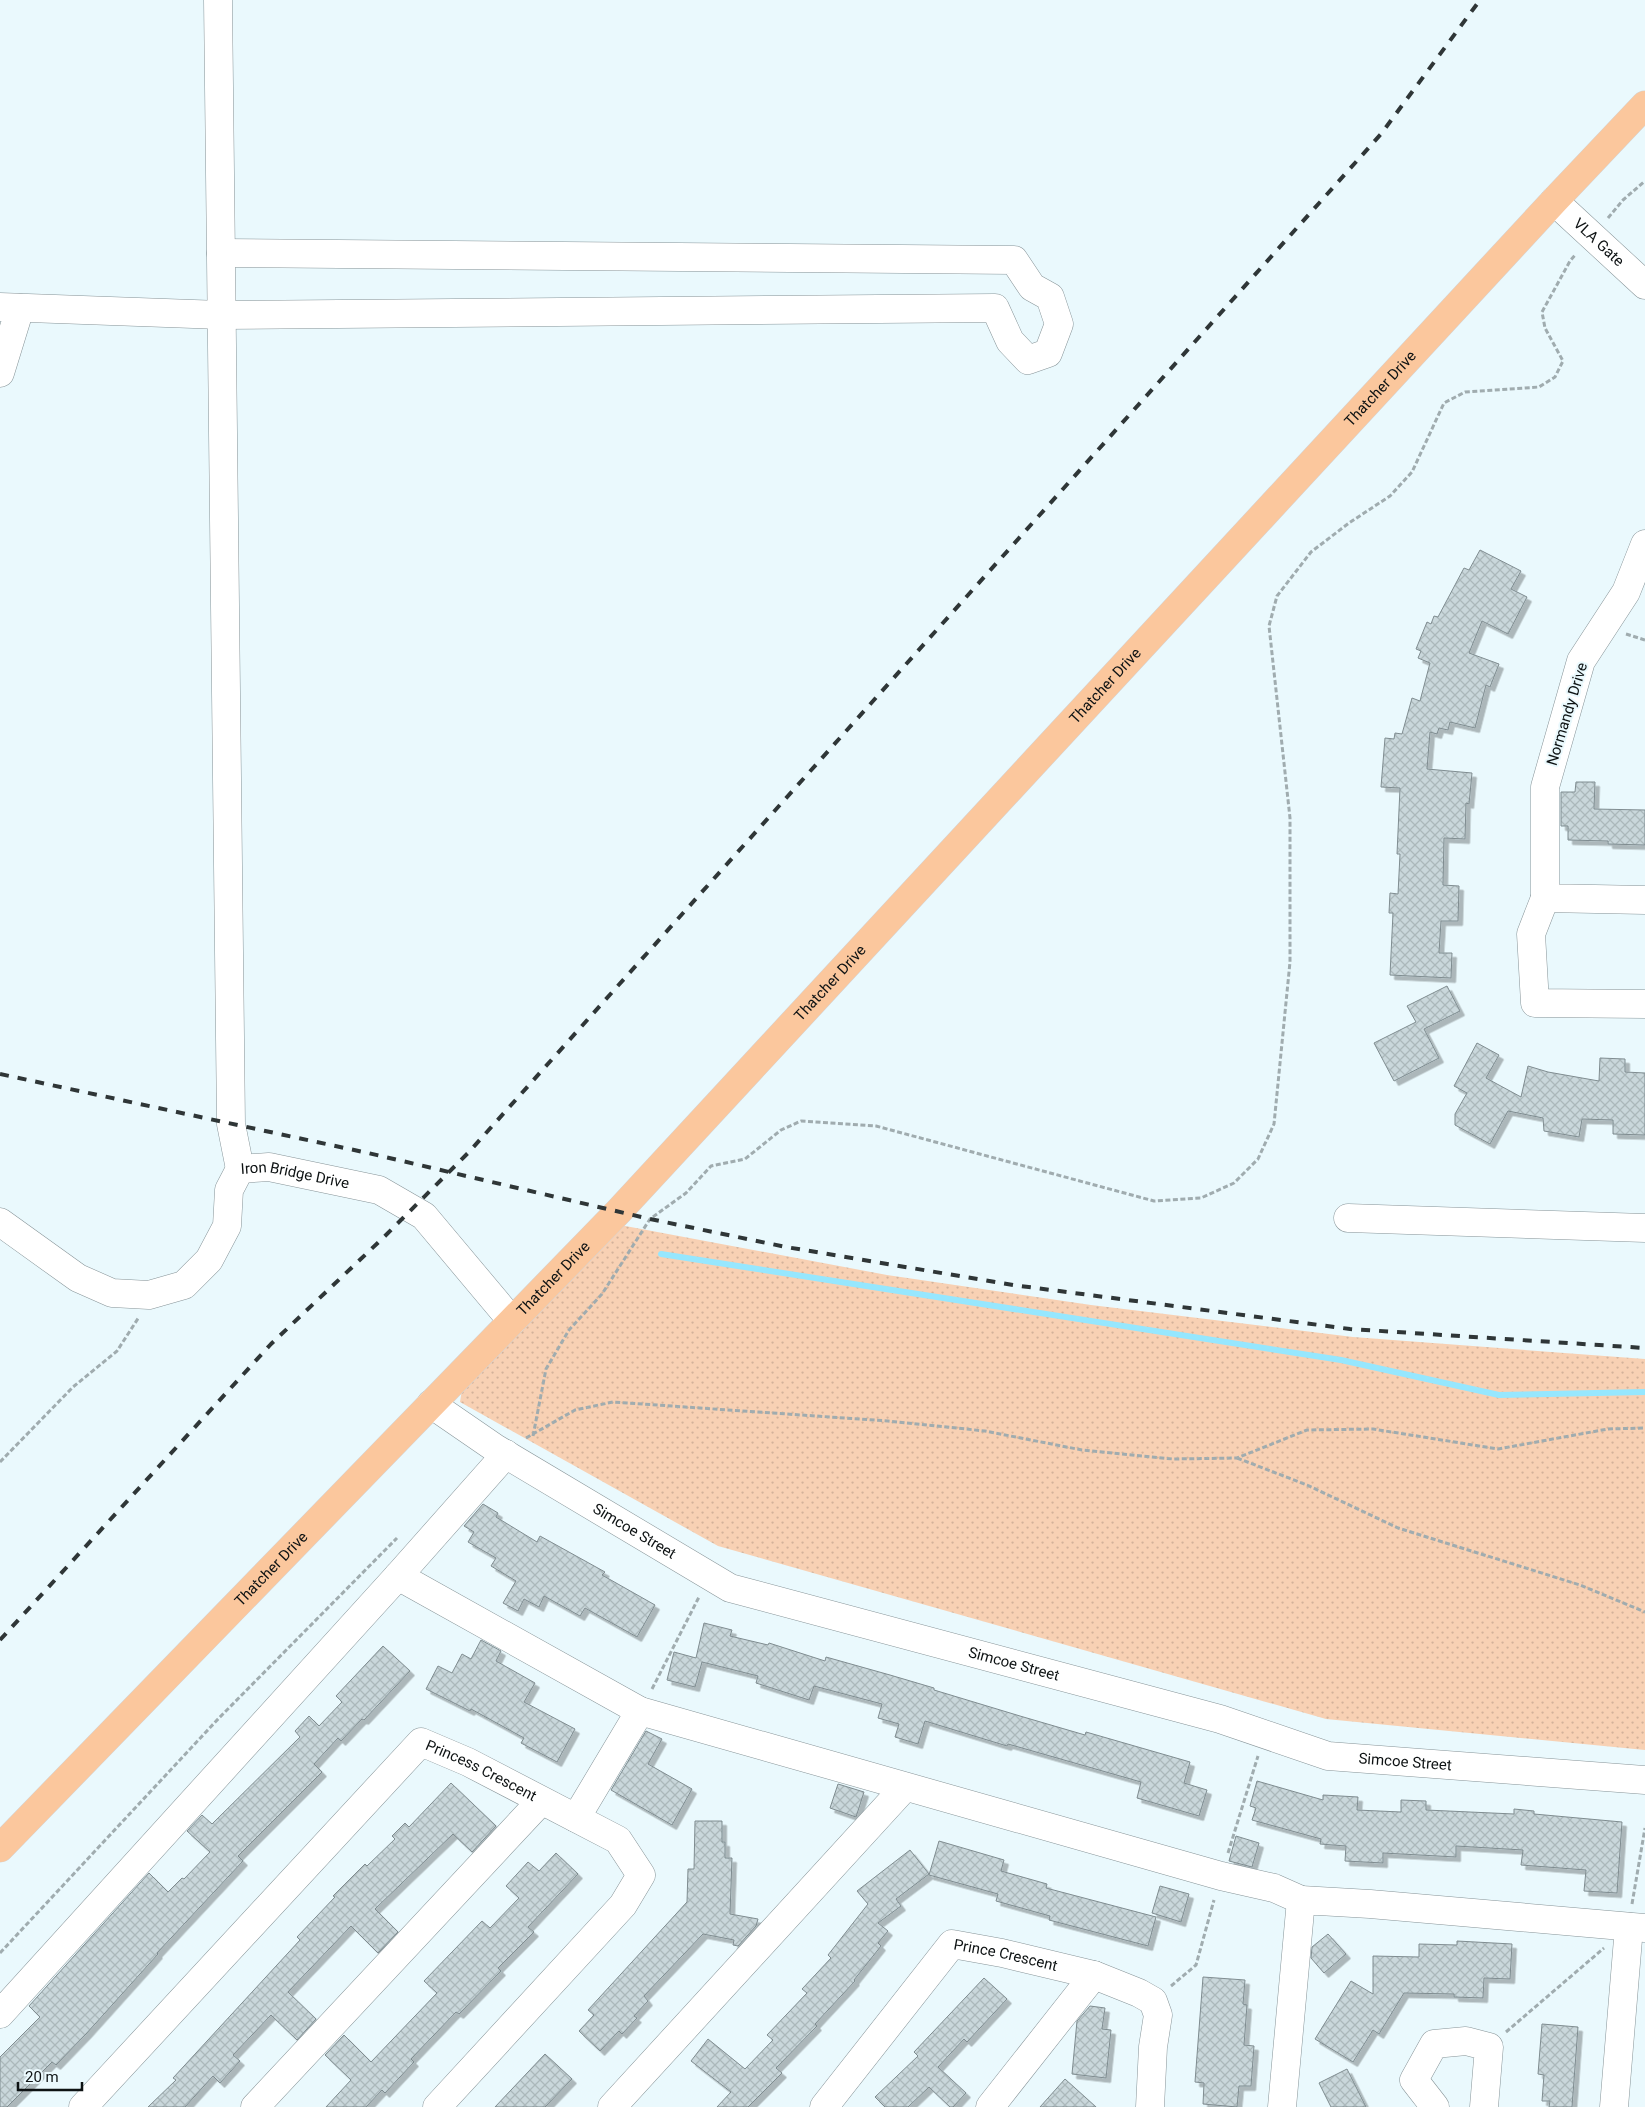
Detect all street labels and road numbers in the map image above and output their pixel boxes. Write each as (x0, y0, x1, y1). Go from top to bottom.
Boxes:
street label: VLA Gate (1570, 215, 1628, 270)
street label: Thatcher Drive (1341, 347, 1420, 430)
street label: Thatcher Drive (1066, 644, 1145, 727)
street label: Normandy Drive (1543, 660, 1591, 768)
street label: Thatcher Drive (791, 941, 870, 1025)
street label: Iron Bridge Drive (240, 1158, 351, 1193)
street label: Thatcher Drive (513, 1238, 594, 1320)
street label: Simcoe Street (590, 1499, 679, 1563)
street label: Thatcher Drive (231, 1528, 311, 1610)
street label: Simcoe Street (966, 1643, 1061, 1685)
street label: Princess Crescent (423, 1736, 540, 1805)
street label: Simcoe Street (1358, 1749, 1453, 1774)
street label: Prince Crescent (952, 1935, 1059, 1975)

